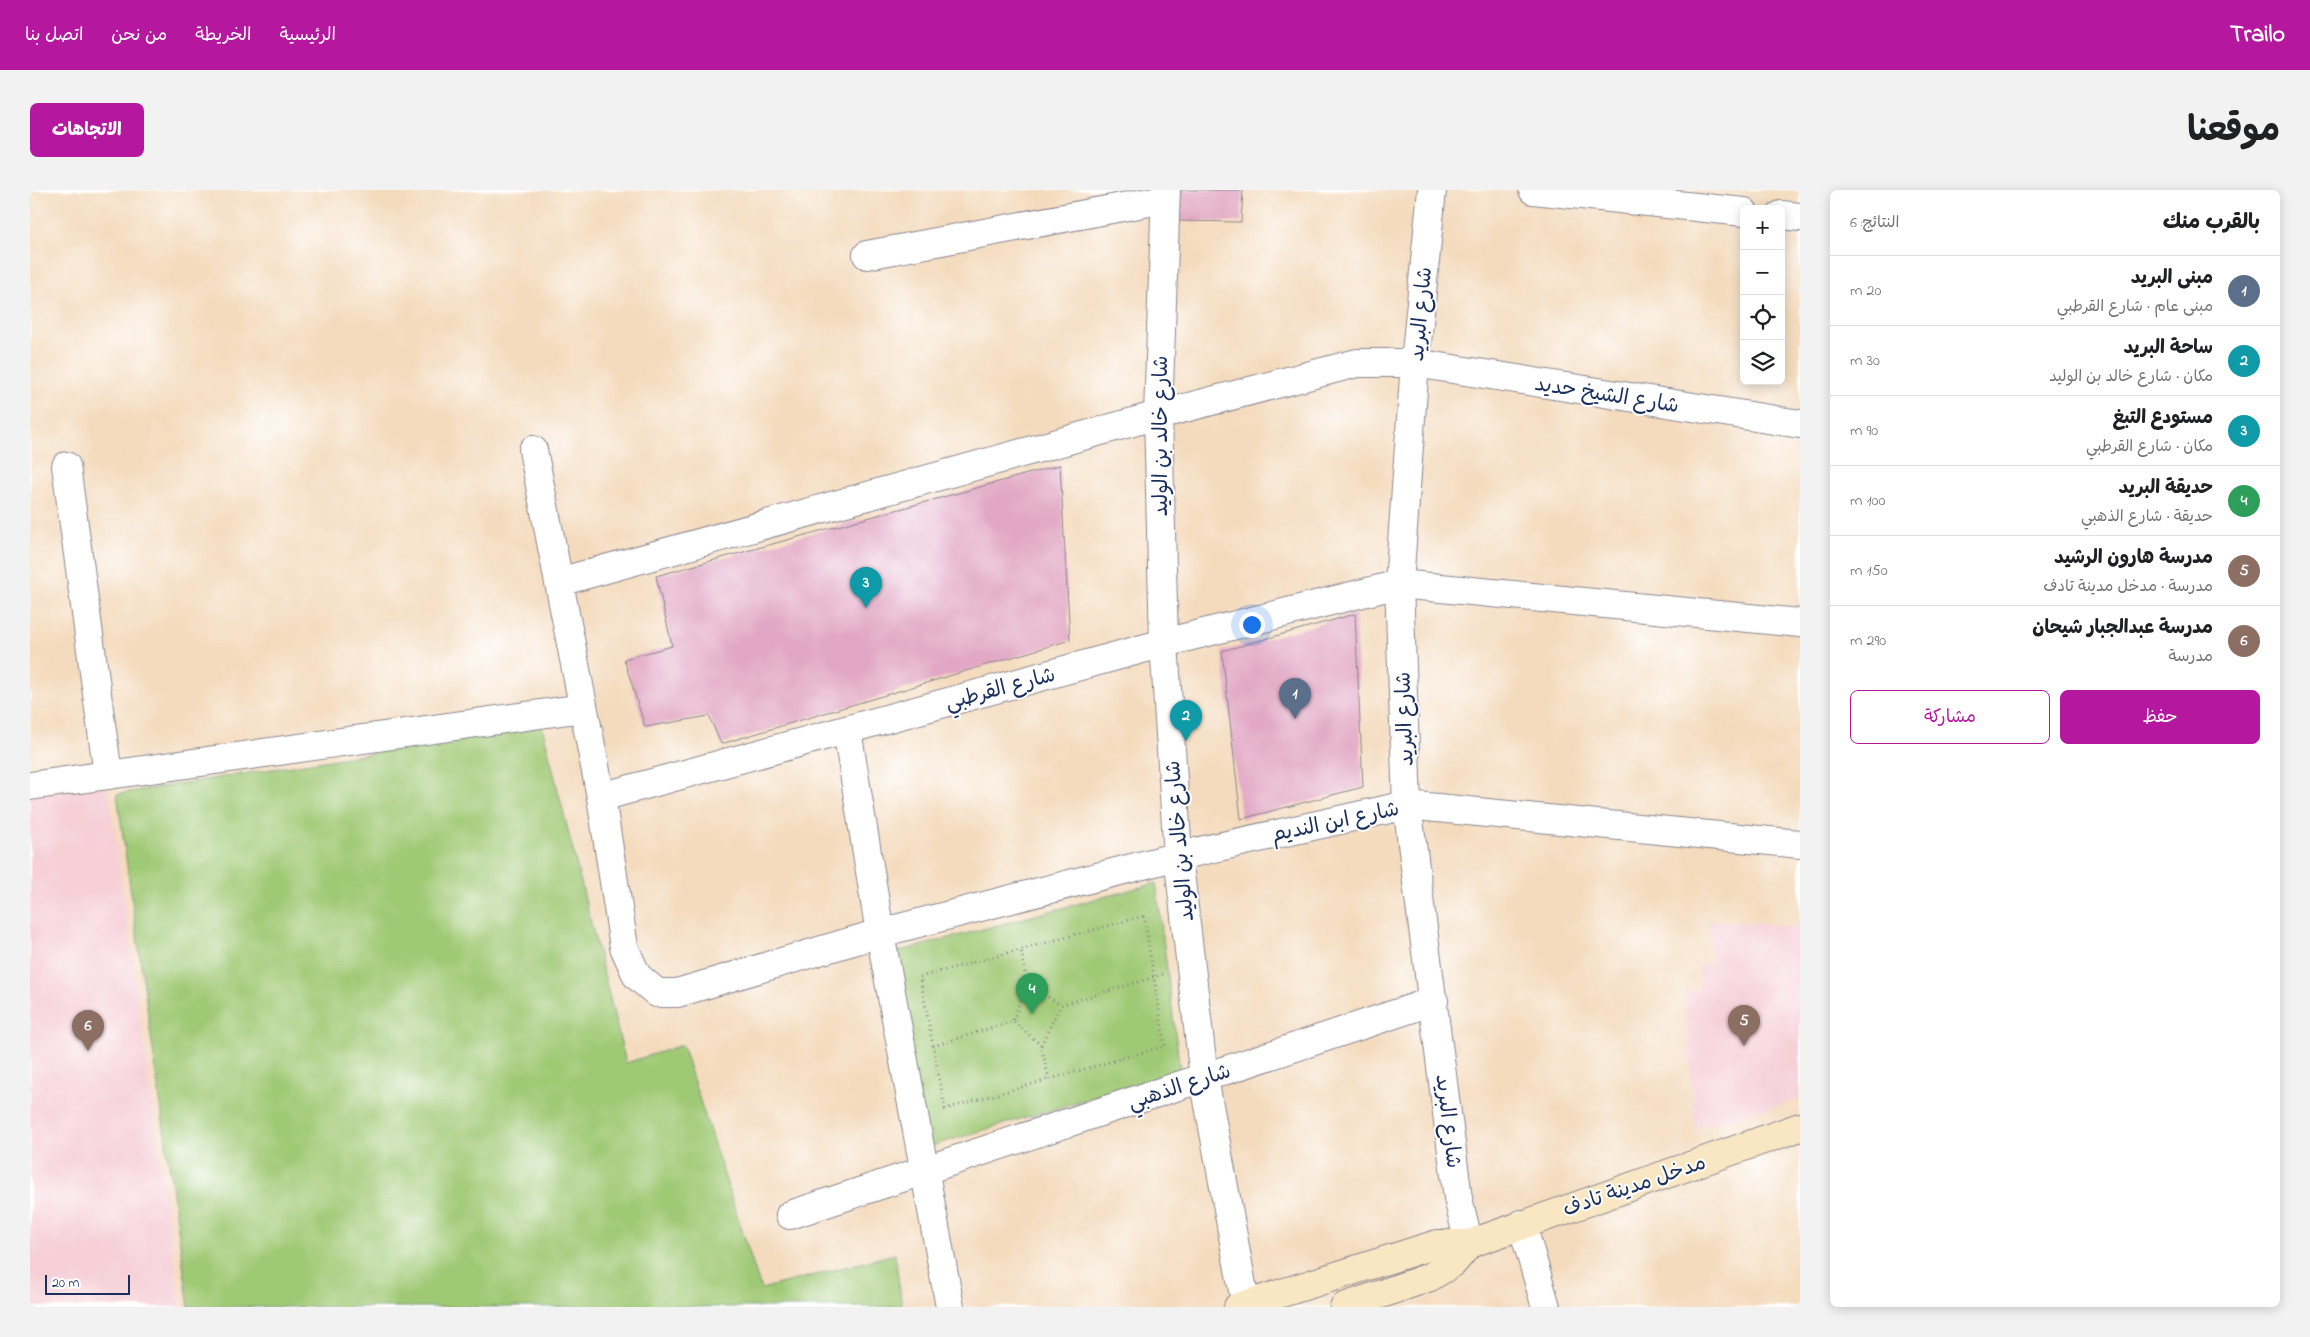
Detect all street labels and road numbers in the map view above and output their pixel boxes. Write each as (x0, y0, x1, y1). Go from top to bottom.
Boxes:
street label: شارع البريد (1403, 266, 1441, 363)
street label: شارع خالد بن الوليد (1147, 355, 1177, 517)
street label: شارع الشيخ حديد (1533, 370, 1681, 422)
street label: شارع القرطبي (942, 661, 1059, 721)
street label: شارع البريد (1389, 671, 1423, 767)
street label: شارع خالد بن الوليد (1159, 759, 1203, 922)
street label: شارع ابن النديم (1269, 795, 1402, 851)
street label: شارع الذهبي (1124, 1057, 1236, 1121)
street label: شارع البريد (1426, 1072, 1468, 1170)
street label: مدخل مدينة تادف (1559, 1148, 1710, 1225)

